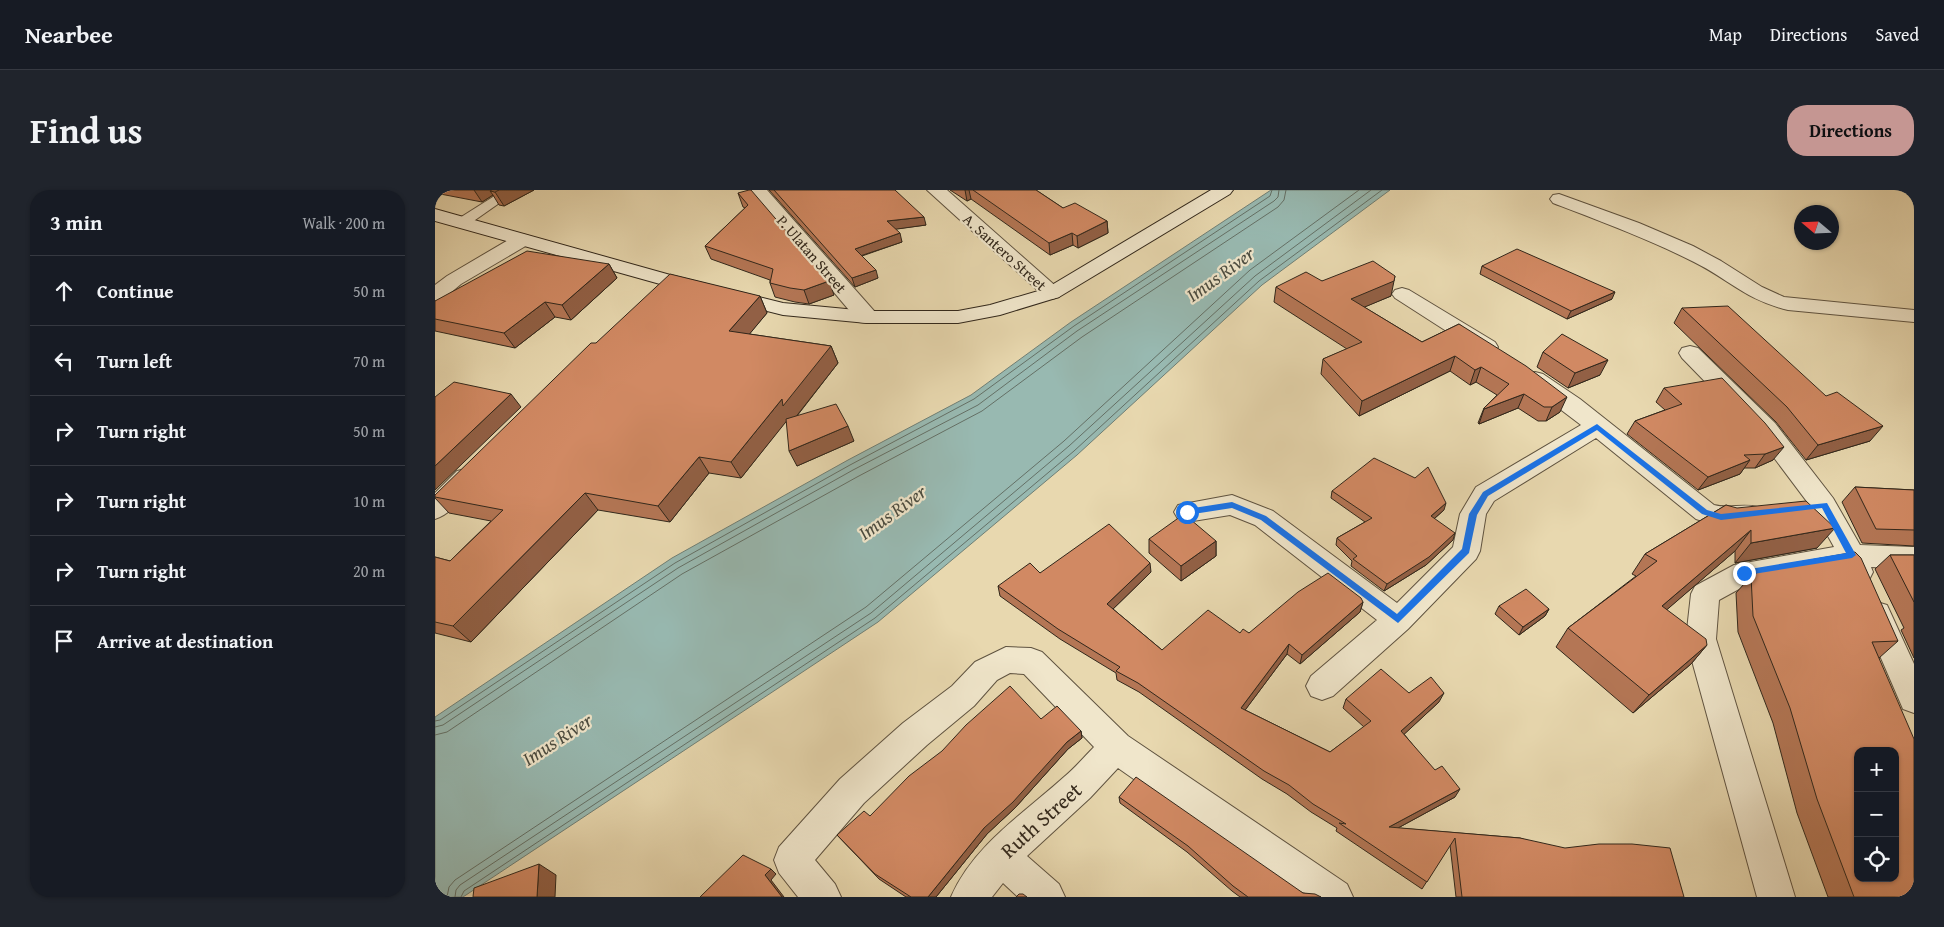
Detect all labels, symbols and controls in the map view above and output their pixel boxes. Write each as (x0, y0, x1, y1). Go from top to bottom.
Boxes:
text: Nearbee (25, 17, 113, 52)
text: Map (1709, 21, 1742, 48)
text: Directions (1770, 21, 1847, 48)
text: Saved (1875, 21, 1919, 48)
text: Find us (30, 105, 143, 156)
button: Directions (1787, 105, 1914, 156)
north arrow (1794, 205, 1839, 250)
text: 3 min (50, 207, 102, 238)
street label: A. Santero Street (959, 209, 1052, 296)
text: Walk · 200 m (302, 211, 385, 235)
street label: P. Ulatan Street (772, 211, 852, 298)
water label: Imus River (1180, 239, 1261, 308)
icon: ahead (50, 277, 78, 305)
text: Continue (97, 277, 174, 305)
text: 50 m (353, 279, 385, 303)
icon: left (50, 347, 78, 375)
text: Turn left (97, 347, 172, 375)
text: 70 m (353, 349, 385, 373)
icon: right (50, 417, 78, 445)
text: Turn right (97, 417, 186, 445)
text: 50 m (353, 419, 385, 443)
water label: Imus River (852, 477, 933, 546)
icon: right (50, 487, 78, 515)
text: Turn right (97, 487, 186, 515)
text: 10 m (353, 489, 385, 513)
route start (1176, 501, 1199, 524)
icon: right (50, 557, 78, 585)
text: Turn right (97, 557, 186, 585)
text: 20 m (353, 559, 385, 583)
route end (1733, 562, 1756, 585)
icon: arrive (50, 627, 78, 655)
text: Arrive at destination (97, 627, 273, 655)
water label: Imus River (517, 705, 598, 772)
map controls (1854, 747, 1899, 882)
button: + (1854, 747, 1899, 792)
street label: Ruth Street (993, 774, 1089, 865)
button: − (1854, 792, 1899, 837)
button: locate (1854, 837, 1899, 882)

